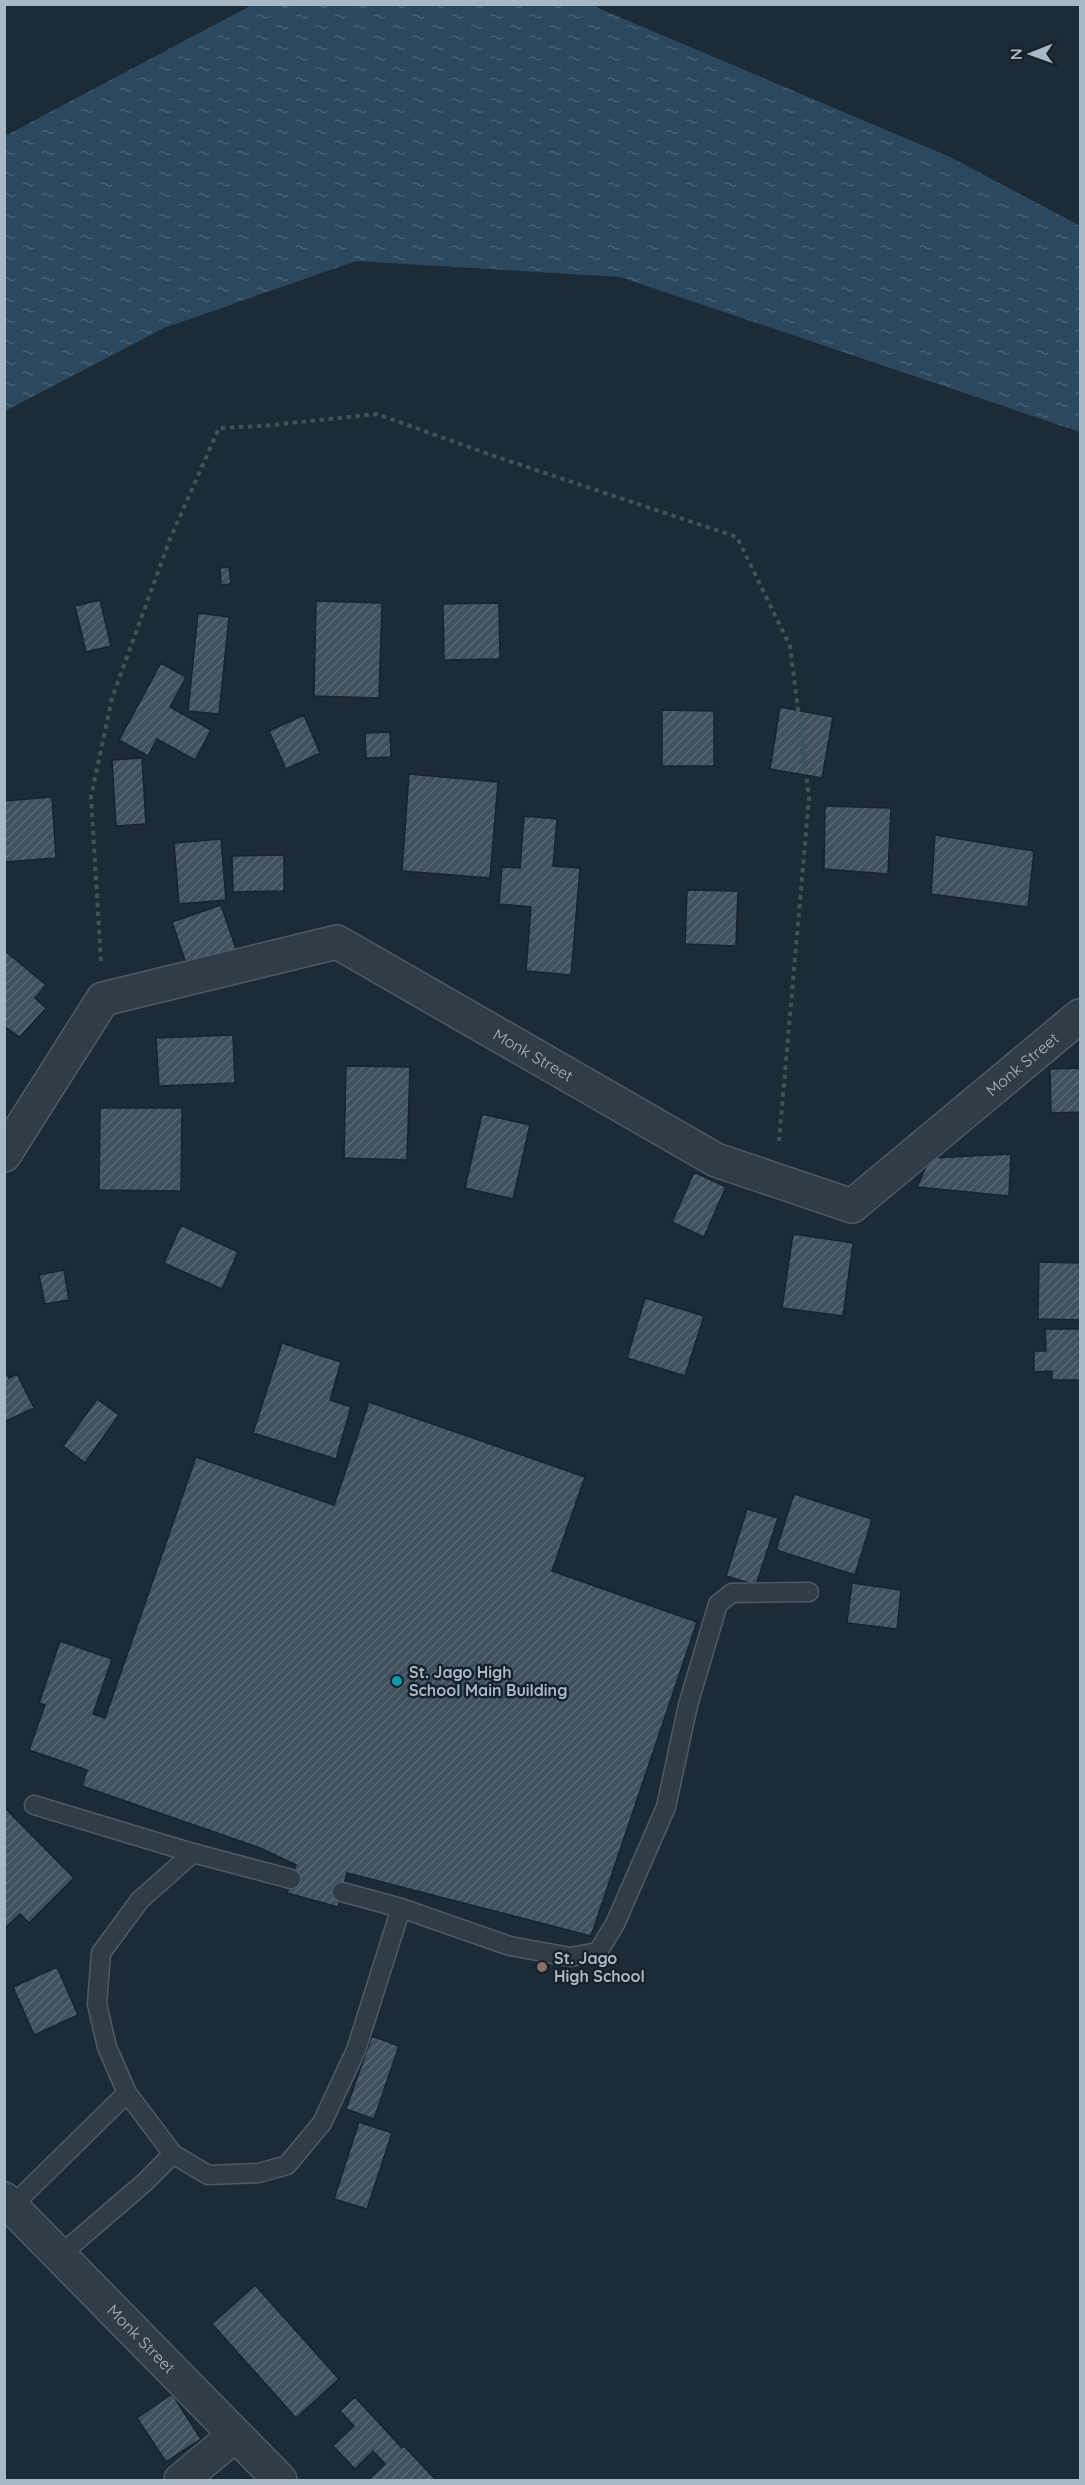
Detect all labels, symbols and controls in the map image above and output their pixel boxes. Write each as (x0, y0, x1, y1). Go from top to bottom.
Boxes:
north arrow (1001, 24, 1061, 84)
text: N (1006, 48, 1026, 60)
street label: Monk Street (490, 1024, 577, 1086)
street label: Monk Street (982, 1028, 1063, 1100)
place label: St. Jago High School Main Building (409, 1662, 567, 1700)
marker: St. Jago High School Main Building (390, 1674, 404, 1688)
place label: St. Jago High School (554, 1948, 645, 1986)
marker: St. Jago High School (535, 1960, 549, 1974)
street label: Monk Street (103, 2300, 180, 2378)

